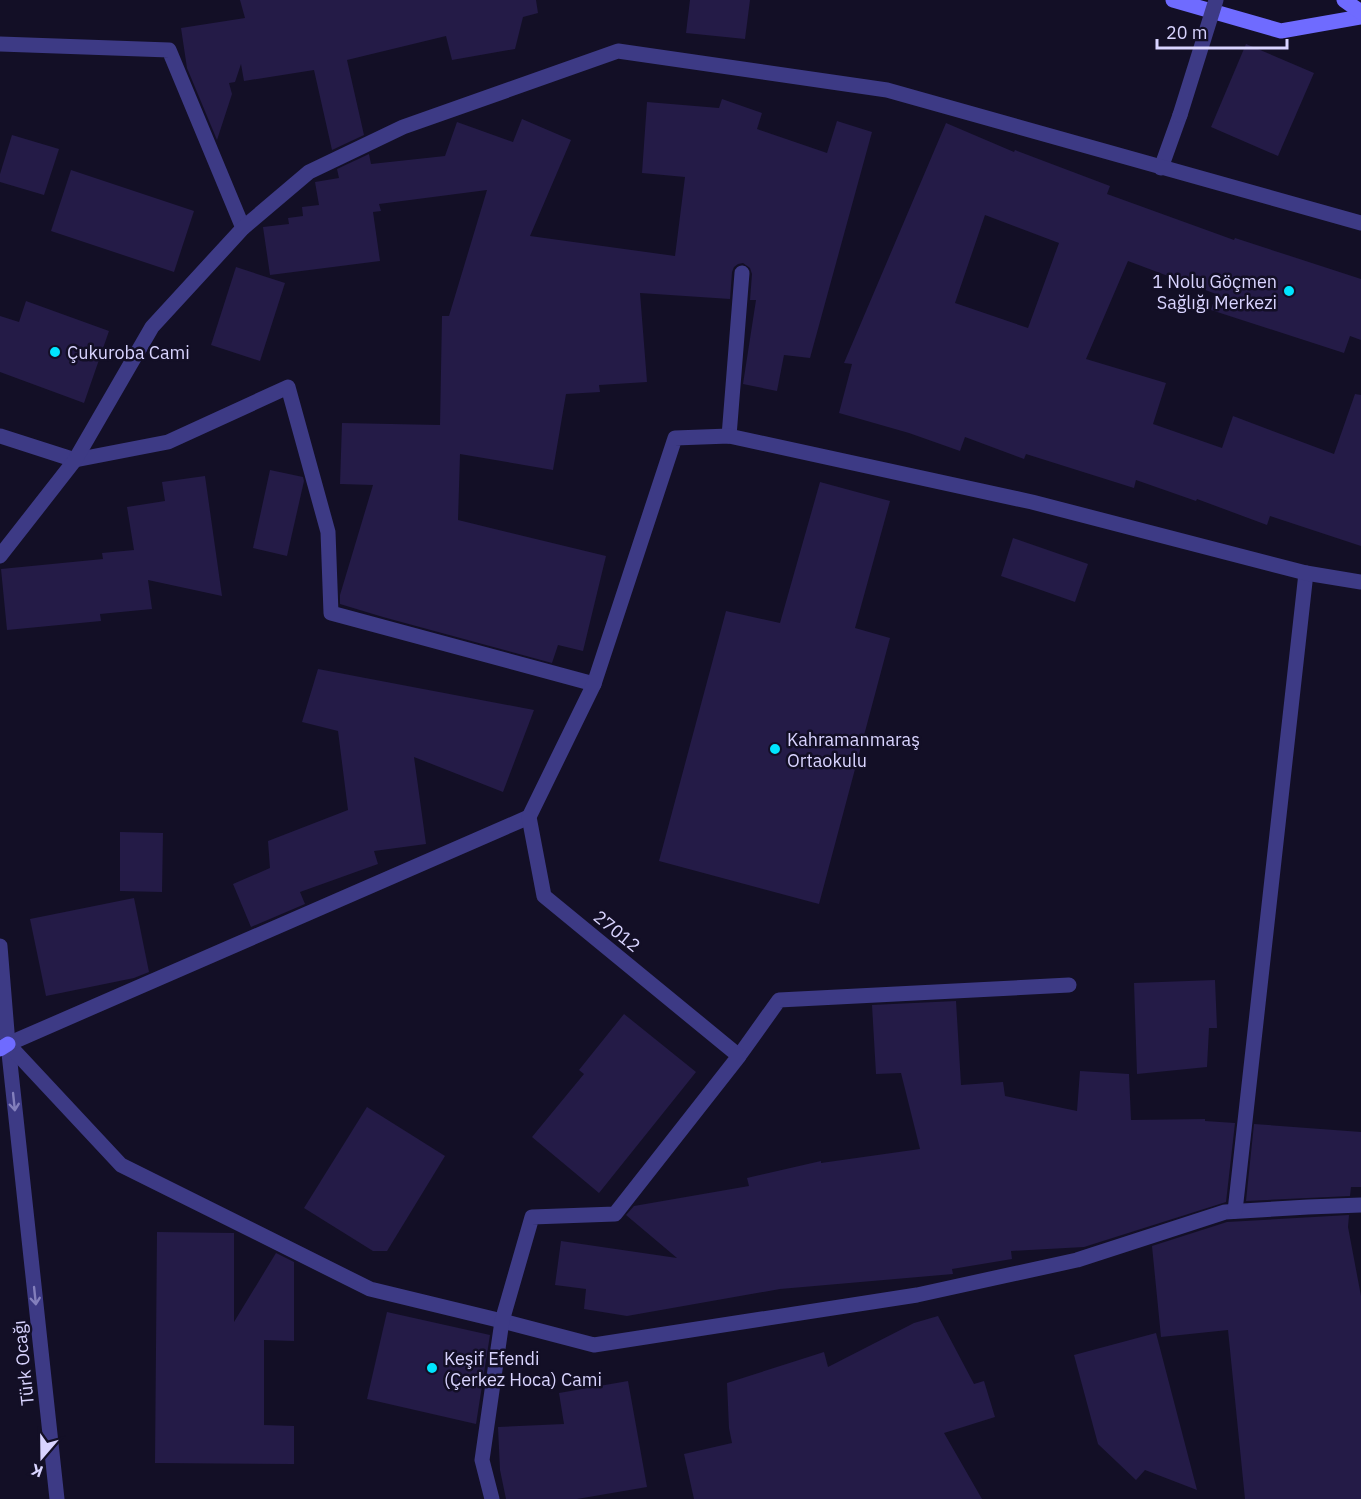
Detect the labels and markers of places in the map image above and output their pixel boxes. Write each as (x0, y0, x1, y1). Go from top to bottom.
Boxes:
place label: 1 Nolu Göçmen Sağlığı Merkezi (1152, 270, 1277, 314)
marker: 1 Nolu Göçmen Sağlığı Merkezi (1282, 284, 1296, 298)
place label: Çukuroba Cami (67, 341, 190, 364)
marker: Çukuroba Cami (48, 345, 62, 359)
place label: Kahramanmaraş Ortaokulu (787, 728, 920, 772)
marker: Kahramanmaraş Ortaokulu (768, 742, 782, 756)
place label: Keşif Efendi (Çerkez Hoca) Cami (444, 1347, 602, 1391)
marker: Keşif Efendi (Çerkez Hoca) Cami (425, 1361, 439, 1375)

